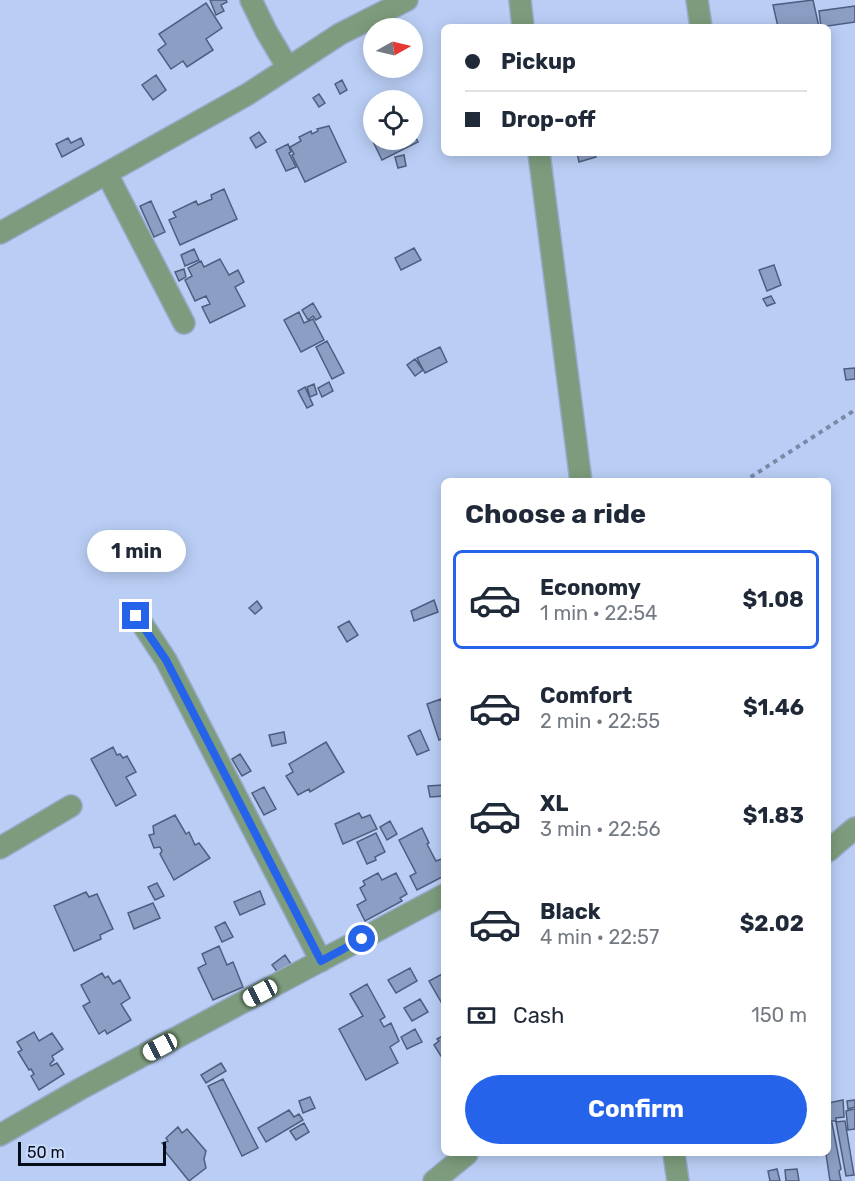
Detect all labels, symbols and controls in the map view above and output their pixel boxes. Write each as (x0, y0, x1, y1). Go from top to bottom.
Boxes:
north arrow (363, 18, 423, 78)
map controls (363, 18, 423, 150)
text: Pickup (501, 48, 576, 75)
button: locate (363, 90, 423, 150)
text: Drop-off (501, 106, 596, 133)
text: Choose a ride (465, 498, 646, 530)
callout: 1 min (86, 529, 186, 571)
text: 1 min (111, 539, 162, 563)
icon: car (468, 573, 522, 627)
text: Economy (540, 574, 641, 601)
text: $1.08 (742, 586, 804, 613)
text: 1 min · 22:54 (540, 601, 658, 625)
route end (122, 602, 149, 629)
icon: car (468, 681, 522, 735)
text: Comfort (540, 682, 632, 709)
text: $1.46 (743, 694, 804, 721)
text: 2 min · 22:55 (540, 709, 660, 733)
icon: car (468, 789, 522, 843)
text: XL (540, 790, 568, 817)
text: $1.83 (743, 802, 804, 829)
text: 3 min · 22:56 (540, 817, 661, 841)
icon: car (468, 897, 522, 951)
text: Black (540, 898, 601, 925)
text: $2.02 (740, 910, 804, 937)
route start (348, 925, 375, 952)
text: 4 min · 22:57 (540, 925, 659, 949)
car (240, 977, 280, 1009)
icon: cash (465, 999, 498, 1032)
text: Cash (513, 1002, 564, 1029)
text: 150 m (751, 1003, 807, 1027)
car (140, 1031, 180, 1063)
button: Confirm (465, 1075, 807, 1144)
scale bar (18, 1139, 166, 1166)
text: 50 m (27, 1143, 65, 1162)

